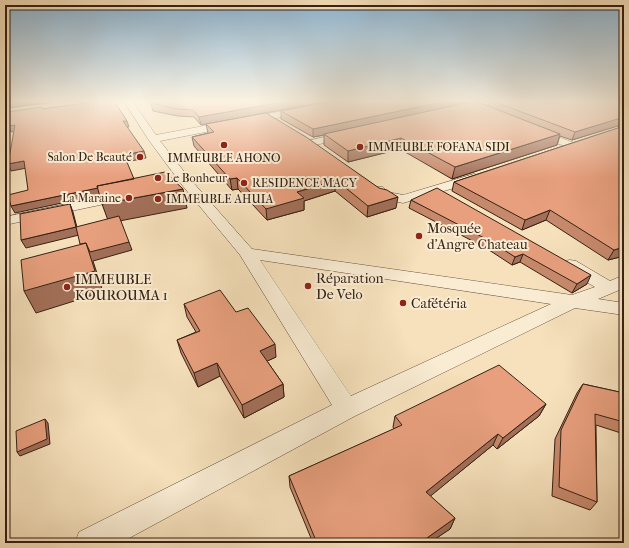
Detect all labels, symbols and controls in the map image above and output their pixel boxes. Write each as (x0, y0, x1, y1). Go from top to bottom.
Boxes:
marker: IMMEUBLE AHONO (219, 140, 229, 150)
place label: IMMEUBLE FOFANA SIDI (368, 140, 510, 154)
marker: IMMEUBLE FOFANA SIDI (355, 142, 365, 152)
place label: Salon De Beauté (48, 150, 132, 164)
place label: IMMEUBLE AHONO (167, 151, 281, 165)
marker: Salon De Beauté (135, 152, 145, 162)
place label: Le Bonheur (166, 171, 228, 185)
marker: Le Bonheur (153, 173, 163, 183)
place label: RESIDENCE MACY (252, 176, 358, 190)
marker: RESIDENCE MACY (239, 178, 249, 188)
place label: La Maraine (62, 191, 121, 205)
place label: IMMEUBLE AHUIA (166, 192, 273, 206)
marker: La Maraine (124, 193, 134, 203)
marker: IMMEUBLE AHUIA (153, 194, 163, 204)
place label: Mosquée d'Angre Chateau (427, 220, 528, 253)
marker: Mosquée d'Angre Chateau (414, 231, 424, 241)
place label: Réparation De Velo (316, 270, 384, 303)
place label: IMMEUBLE KOUROUMA 1 (75, 271, 168, 304)
marker: Réparation De Velo (303, 281, 313, 291)
marker: IMMEUBLE KOUROUMA 1 (62, 282, 72, 292)
place label: Cafétéria (411, 295, 467, 312)
marker: Cafétéria (398, 298, 408, 308)

